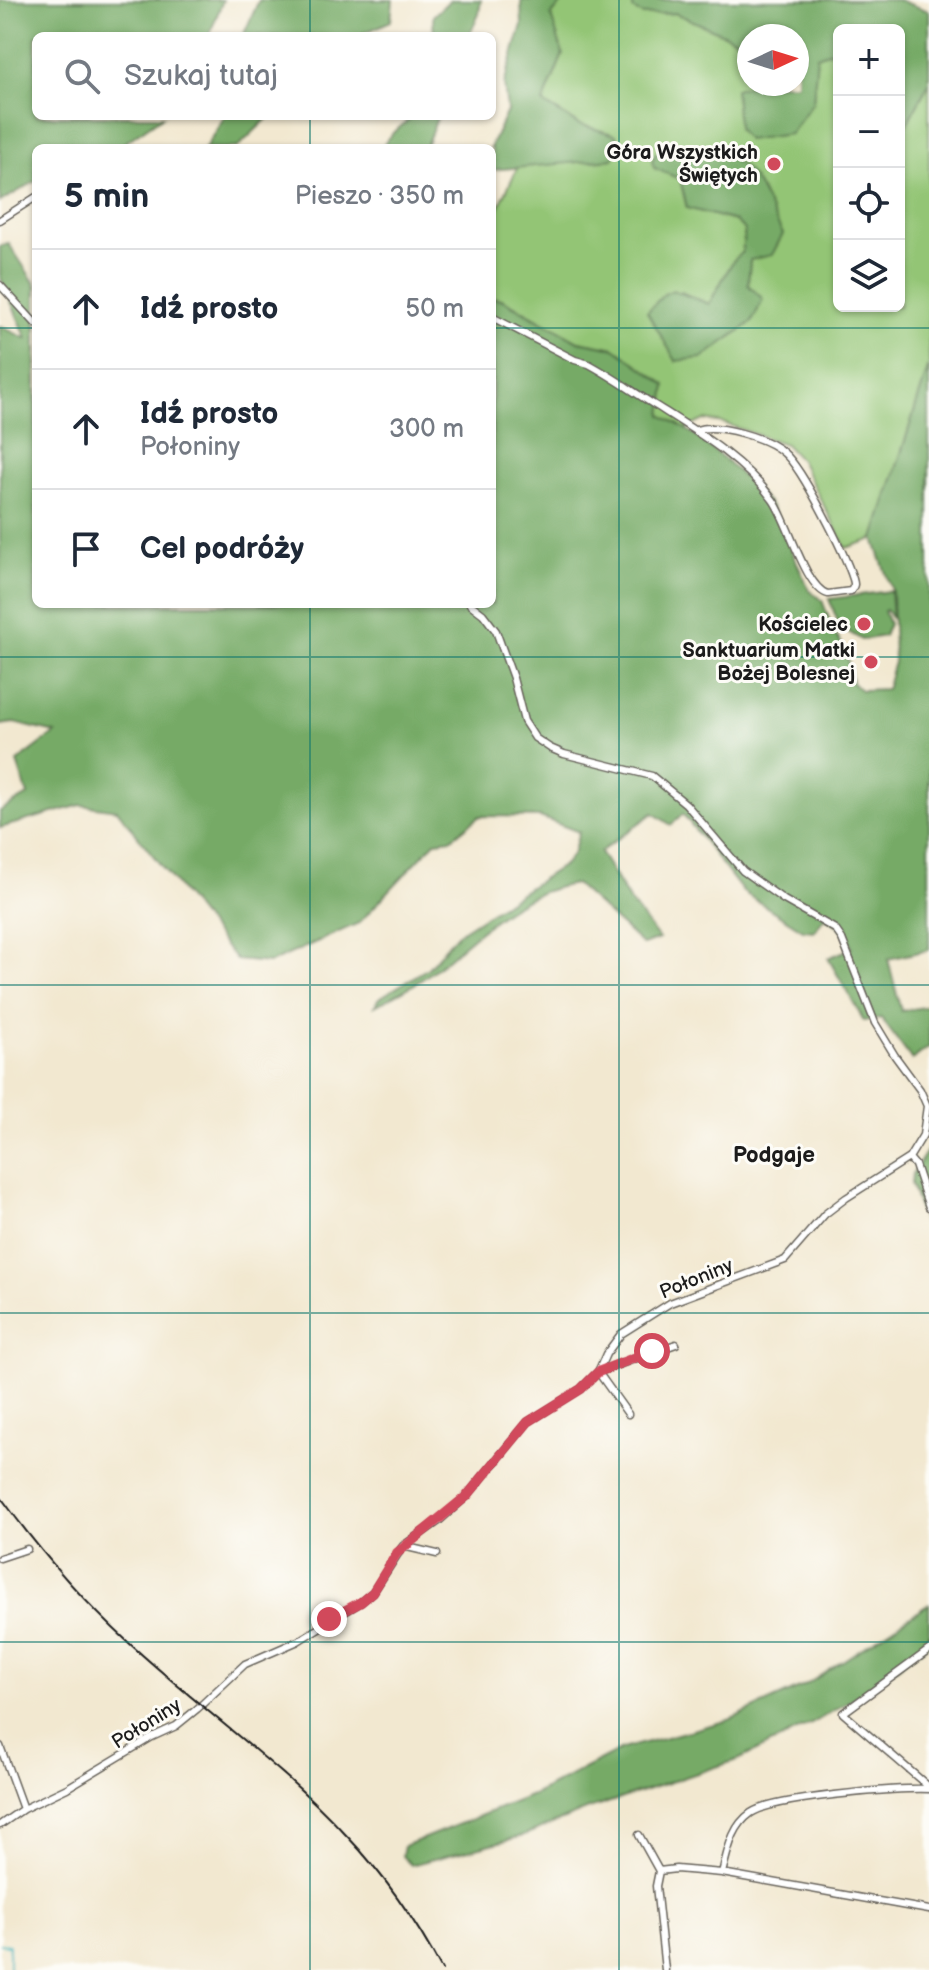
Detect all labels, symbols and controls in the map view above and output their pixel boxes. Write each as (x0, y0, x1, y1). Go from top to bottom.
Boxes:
north arrow (737, 24, 809, 96)
map controls (833, 24, 905, 312)
button: + (833, 24, 905, 96)
search box (32, 32, 496, 120)
icon: search (60, 54, 104, 98)
text: Szukaj tutaj (124, 58, 278, 94)
button: − (833, 96, 905, 168)
place label: Góra Wszystkich Świętych (606, 141, 758, 188)
marker: Góra Wszystkich Świętych (765, 155, 783, 173)
button: locate (833, 168, 905, 240)
text: 5 min (64, 176, 149, 217)
text: Pieszo · 350 m (295, 181, 464, 212)
button: layers (833, 240, 905, 312)
icon: ahead (64, 287, 108, 331)
text: Idź prosto (140, 291, 278, 327)
text: 50 m (405, 294, 464, 325)
text: Idź prosto (140, 396, 278, 432)
icon: ahead (64, 407, 108, 451)
text: 300 m (389, 414, 464, 445)
text: Połoniny (140, 432, 240, 463)
icon: arrive (64, 527, 108, 571)
text: Cel podróży (140, 531, 304, 567)
place label: Kościelec (758, 613, 848, 637)
marker: Kościelec (855, 615, 873, 633)
place label: Sanktuarium Matki Bożej Bolesnej (683, 639, 855, 686)
marker: Sanktuarium Matki Bożej Bolesnej (862, 653, 880, 671)
district label: Podgaje (733, 1142, 815, 1169)
street label: Połoniny (656, 1253, 737, 1304)
route start (634, 1333, 670, 1369)
route end (311, 1601, 347, 1637)
street label: Połoniny (108, 1693, 186, 1754)

